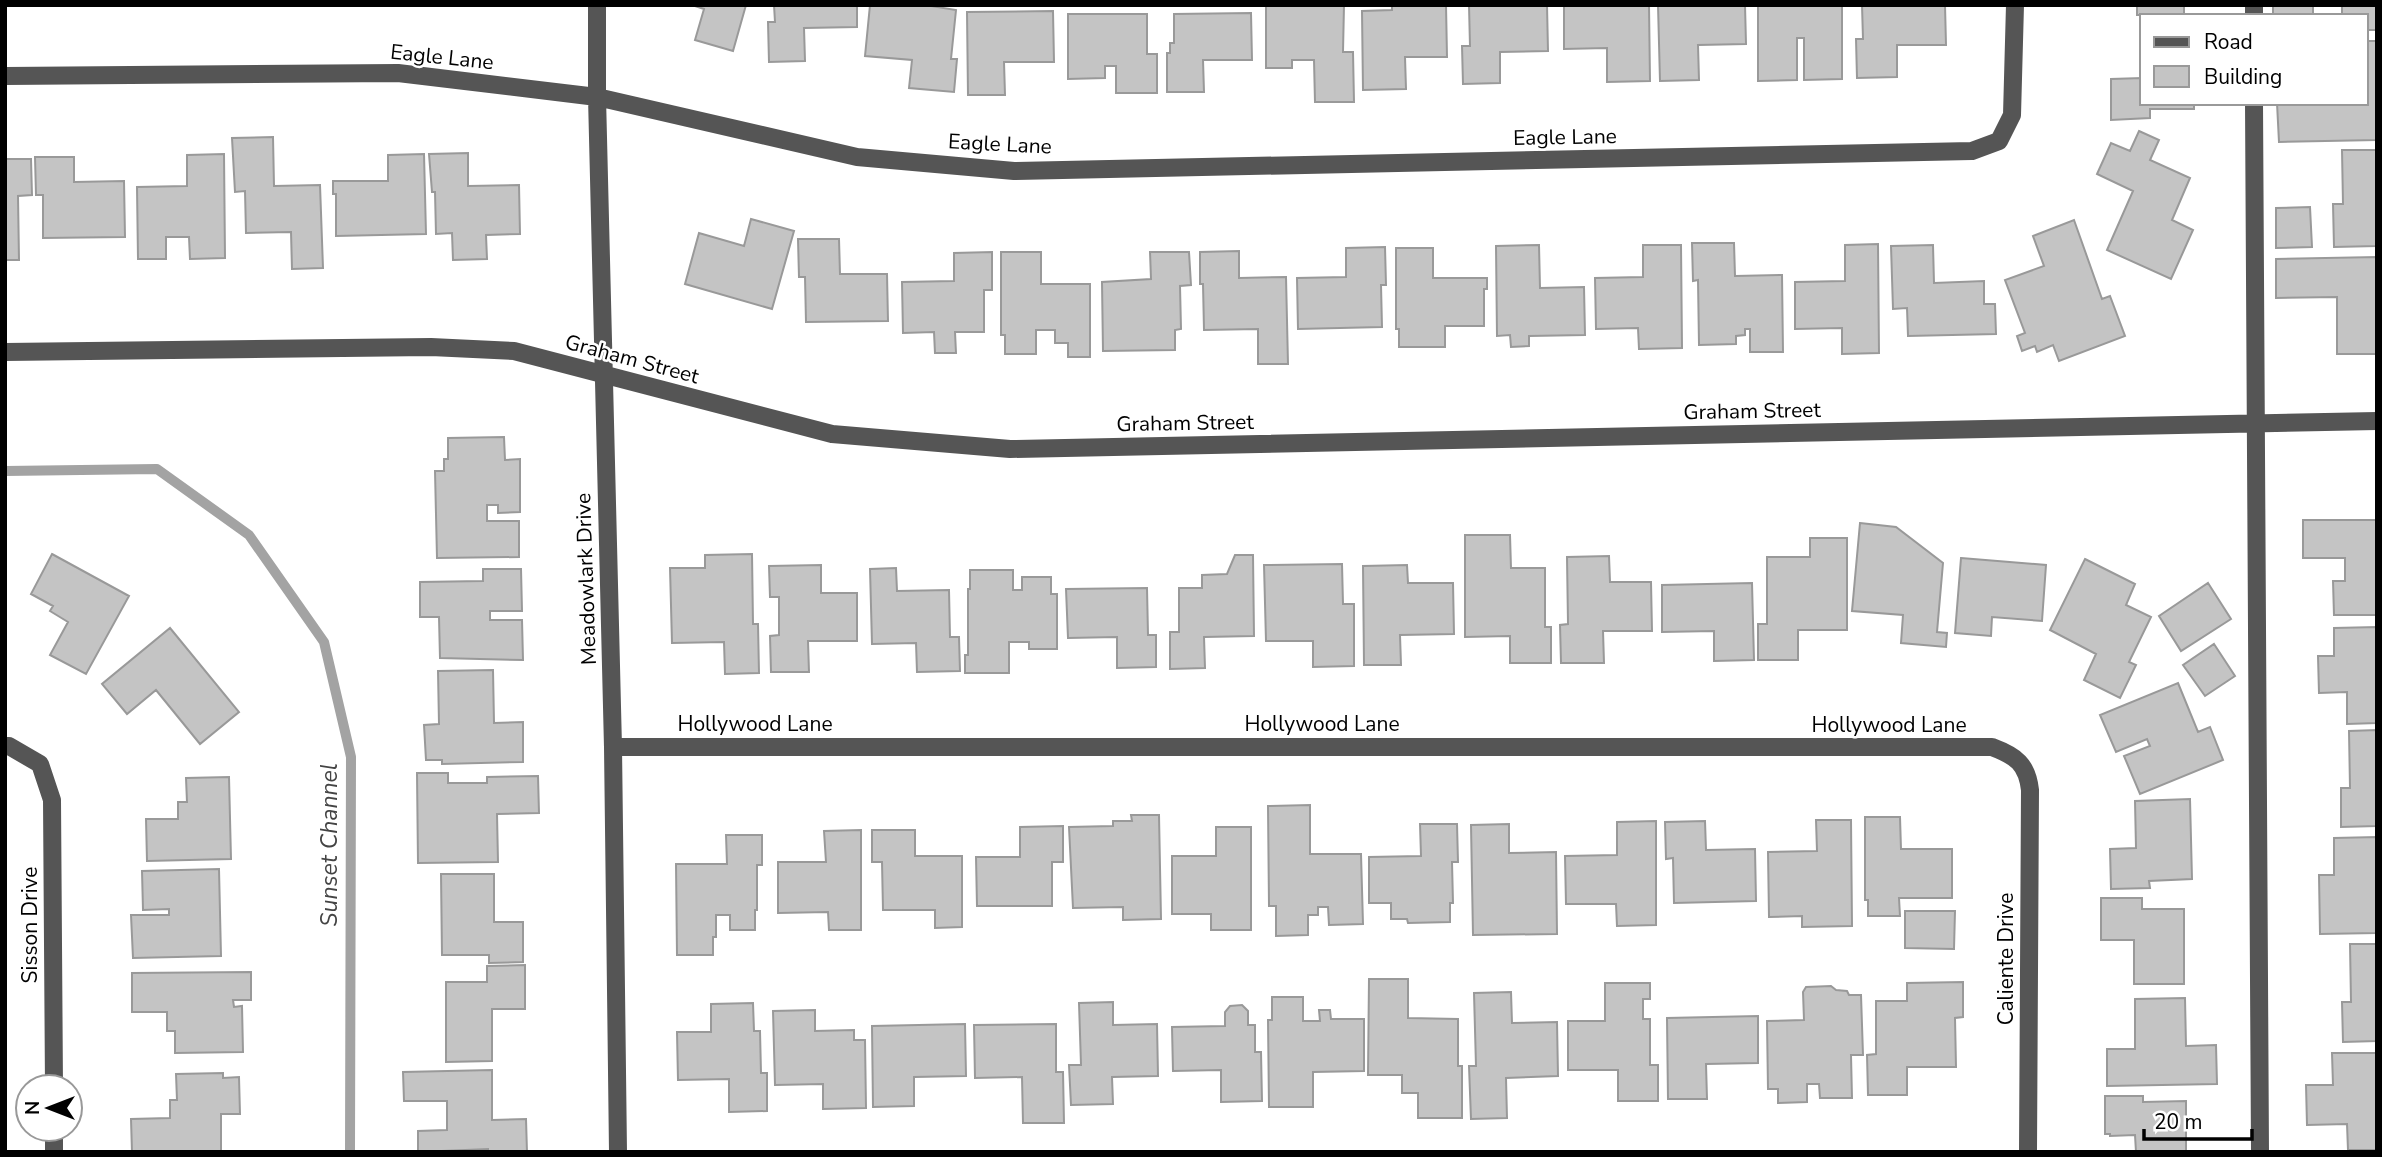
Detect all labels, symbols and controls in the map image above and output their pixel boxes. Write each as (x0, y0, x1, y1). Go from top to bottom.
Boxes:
legend (2140, 14, 2368, 105)
text: Road (2204, 28, 2253, 56)
street label: Eagle Lane (389, 38, 495, 76)
text: Building (2204, 63, 2282, 91)
street label: Eagle Lane (1513, 122, 1617, 152)
street label: Eagle Lane (947, 127, 1053, 161)
street label: Graham Street (562, 328, 703, 390)
street label: Graham Street (1683, 396, 1822, 426)
street label: Graham Street (1116, 408, 1255, 438)
street label: Meadowlark Drive (569, 492, 603, 666)
street label: Hollywood Lane (677, 710, 833, 738)
street label: Hollywood Lane (1244, 710, 1400, 738)
street label: Hollywood Lane (1811, 711, 1967, 739)
water label: Sunset Channel (314, 763, 345, 927)
street label: Sisson Drive (16, 867, 44, 983)
street label: Caliente Drive (1992, 893, 2020, 1025)
north arrow (14, 1073, 84, 1143)
scale bar (2144, 1098, 2252, 1142)
text: N (20, 1101, 46, 1115)
text: 20 m (2154, 1108, 2203, 1136)

